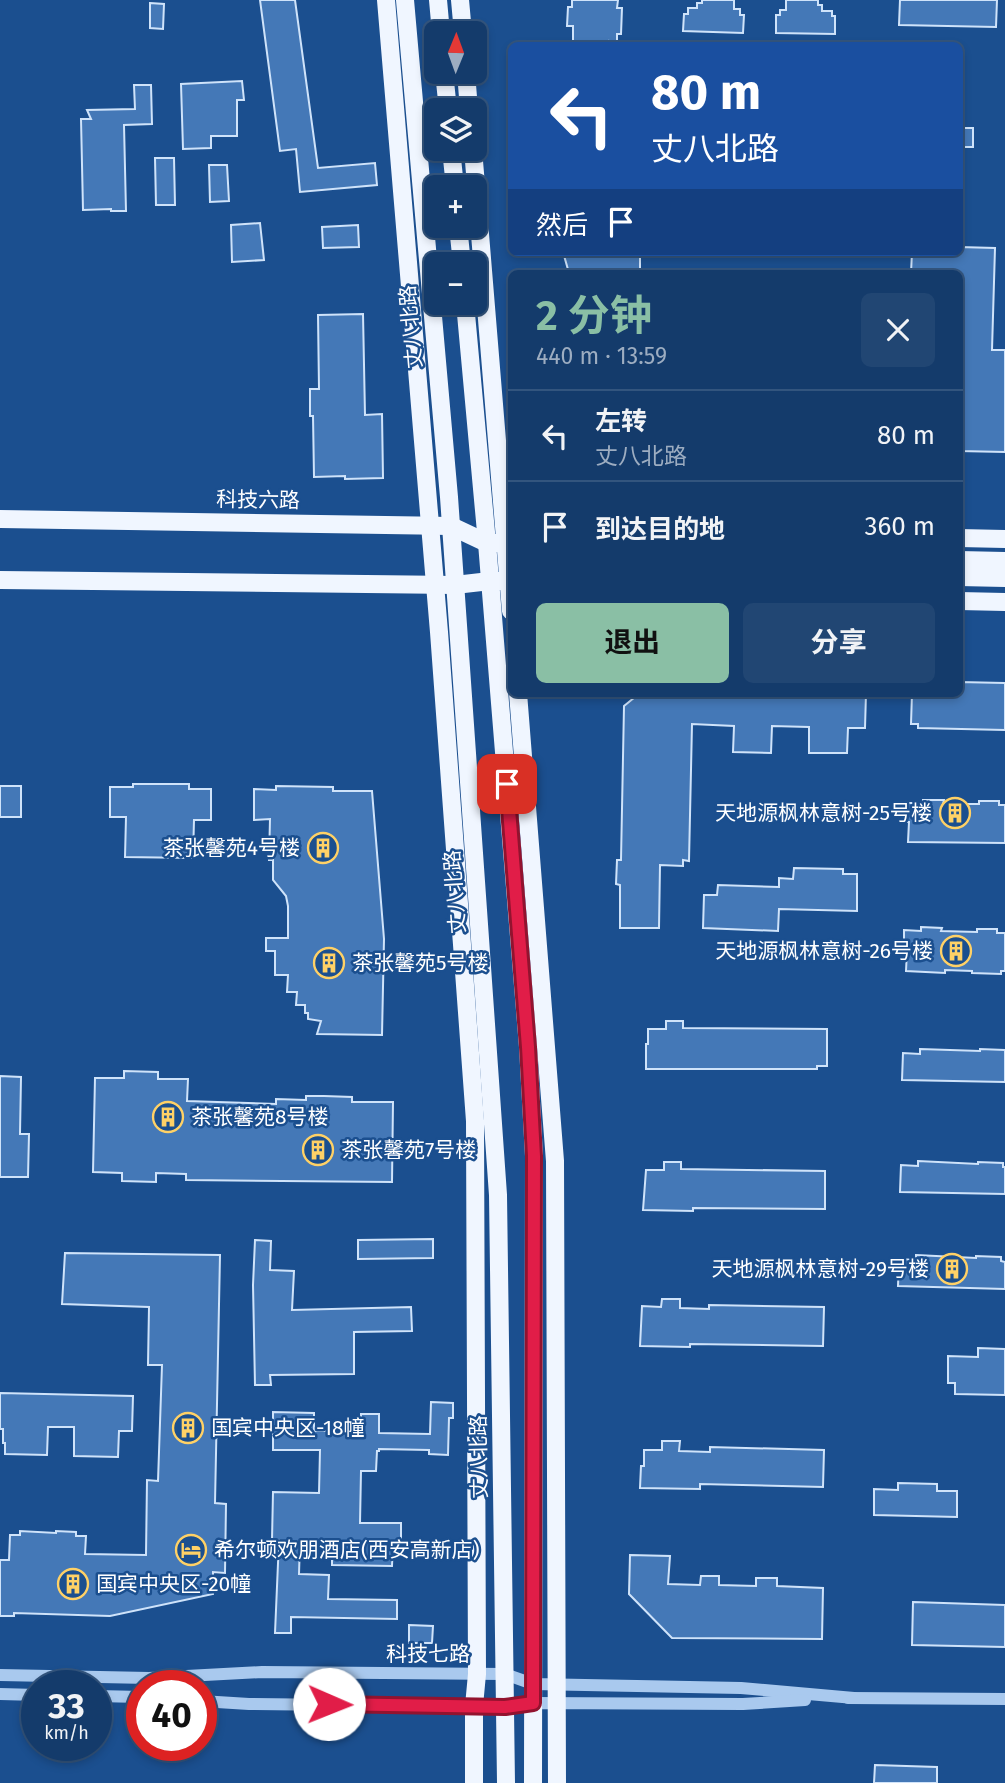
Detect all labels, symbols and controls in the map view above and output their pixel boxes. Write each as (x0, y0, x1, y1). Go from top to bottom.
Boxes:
north arrow (424, 21, 486, 84)
map controls (424, 21, 487, 315)
text: 80 m (651, 63, 761, 122)
icon: left (536, 70, 627, 161)
button: layers (424, 98, 487, 161)
text: 丈八北路 (651, 130, 779, 168)
button: + (424, 175, 487, 238)
icon: arrive (602, 203, 640, 241)
text: 然后 (536, 210, 588, 241)
button: − (424, 252, 487, 315)
street label: 丈八北路 (394, 284, 428, 370)
text: 2 分钟 (536, 291, 652, 341)
button: close (861, 293, 935, 367)
text: 440 m · 13:59 (536, 342, 667, 370)
text: 左转 (595, 406, 647, 437)
icon: left (536, 417, 574, 455)
text: 80 m (877, 420, 935, 451)
text: 丈八北路 (595, 442, 687, 470)
street label: 科技六路 (216, 486, 300, 514)
icon: arrive (536, 508, 574, 546)
text: 360 m (864, 511, 935, 542)
text: 到达目的地 (595, 514, 725, 545)
button: 退出 (536, 603, 729, 683)
button: 分享 (743, 603, 935, 683)
pin (477, 754, 537, 814)
icon: arrive (488, 765, 526, 803)
building icon: 天地源枫林意树-25号楼 (938, 796, 972, 830)
place label: 天地源枫林意树-25号楼 (715, 800, 932, 826)
building icon: 茶张馨苑4号楼 (306, 831, 340, 865)
place label: 茶张馨苑4号楼 (163, 835, 300, 861)
street label: 丈八北路 (439, 849, 471, 935)
building icon: 天地源枫林意树-26号楼 (939, 934, 973, 968)
place label: 天地源枫林意树-26号楼 (715, 938, 933, 964)
building icon: 茶张馨苑5号楼 (312, 946, 346, 980)
place label: 茶张馨苑5号楼 (352, 950, 489, 976)
building icon: 茶张馨苑8号楼 (151, 1100, 185, 1134)
place label: 茶张馨苑8号楼 (191, 1104, 329, 1130)
building icon: 茶张馨苑7号楼 (301, 1133, 335, 1167)
place label: 茶张馨苑7号楼 (341, 1137, 476, 1163)
building icon: 天地源枫林意树-29号楼 (935, 1252, 969, 1286)
place label: 天地源枫林意树-29号楼 (712, 1256, 929, 1282)
building icon: 国宾中央区-18幢 (171, 1411, 205, 1445)
place label: 国宾中央区-18幢 (211, 1415, 365, 1441)
street label: 丈八北路 (465, 1415, 493, 1499)
hotel icon: 希尔顿欢朋酒店(西安高新店) (174, 1533, 208, 1567)
place label: 希尔顿欢朋酒店(西安高新店) (214, 1537, 480, 1563)
building icon: 国宾中央区-20幢 (56, 1567, 90, 1601)
place label: 国宾中央区-20幢 (96, 1571, 251, 1597)
street label: 科技七路 (386, 1641, 470, 1667)
position arrow (292, 1667, 366, 1741)
speed limit sign: 40 (126, 1670, 217, 1761)
text: 33 (48, 1685, 85, 1727)
text: km/h (44, 1722, 89, 1744)

